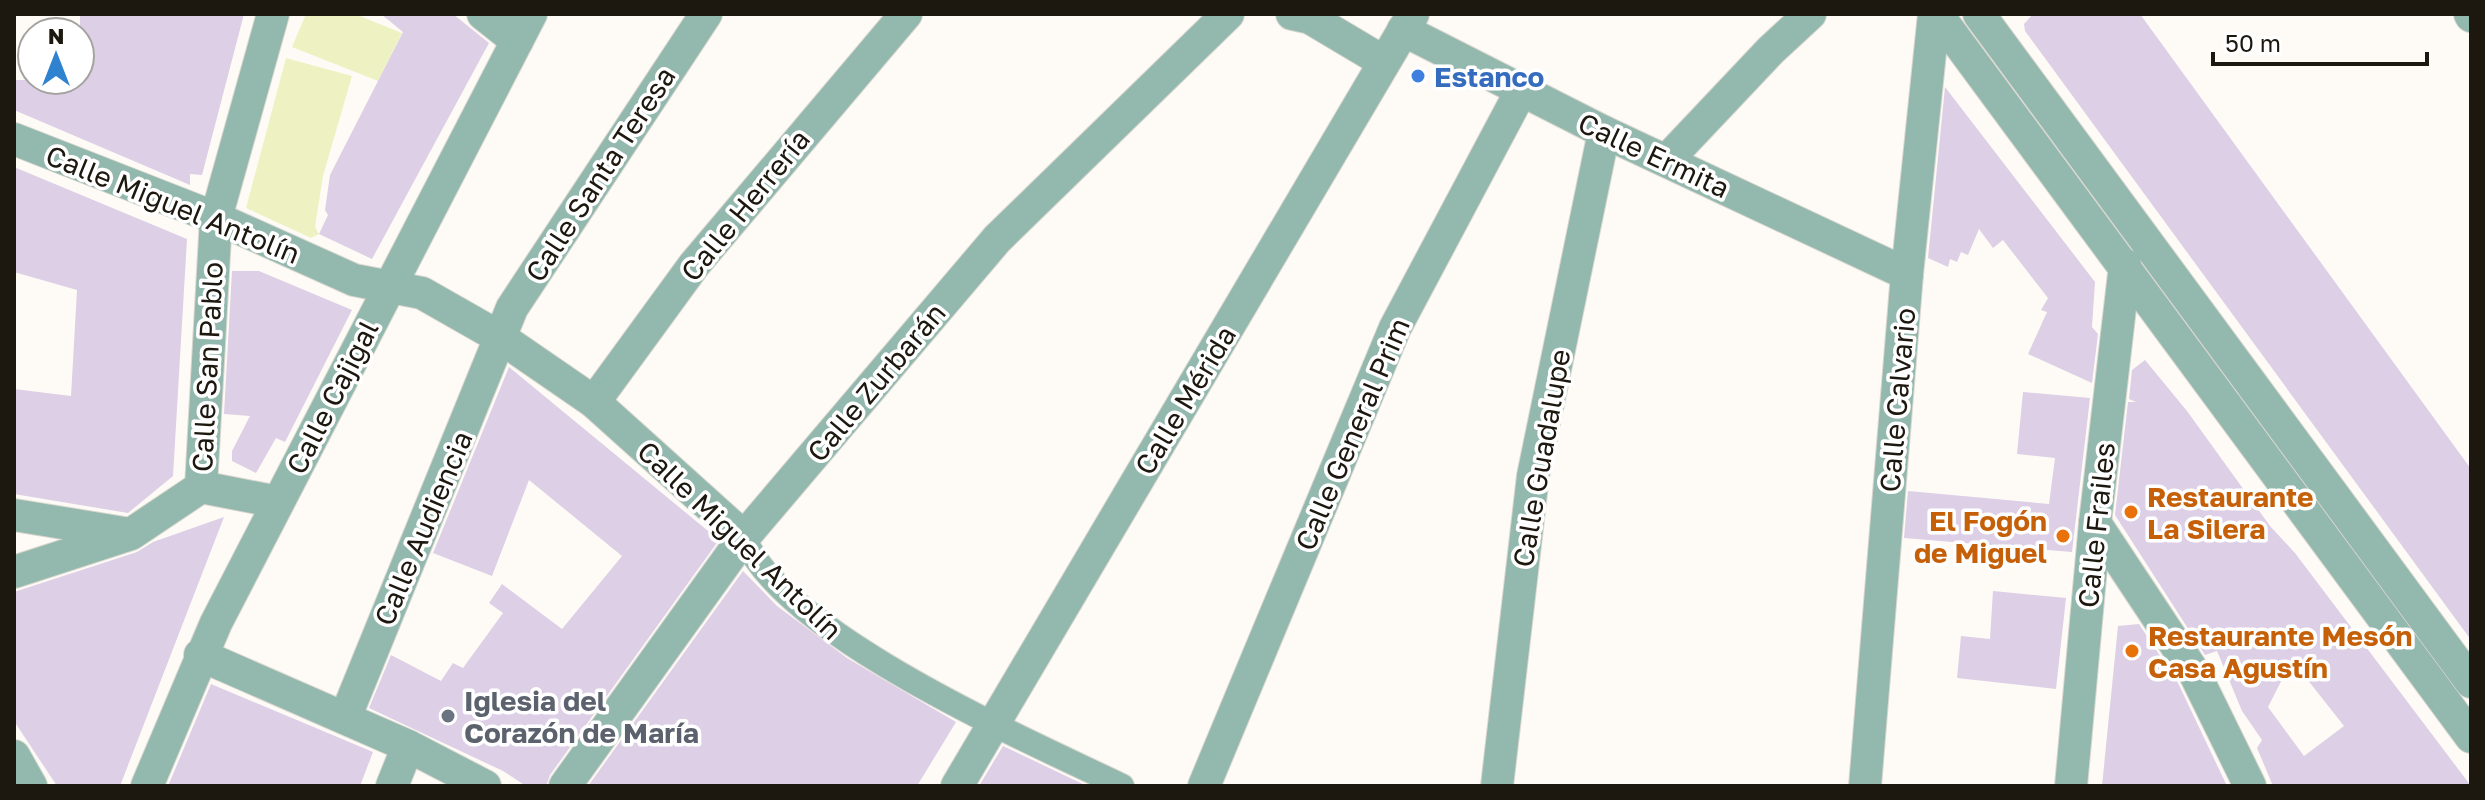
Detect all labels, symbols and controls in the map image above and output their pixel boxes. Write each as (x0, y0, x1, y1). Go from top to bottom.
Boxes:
north arrow (16, 16, 96, 96)
scale bar (2213, 16, 2427, 66)
text: N (48, 22, 64, 49)
text: 50 m (2225, 28, 2281, 57)
place label: Estanco (1434, 60, 1544, 93)
street label: Calle Santa Teresa (518, 61, 682, 287)
marker: Estanco (1409, 67, 1427, 85)
street label: Calle Ermita (1573, 106, 1735, 204)
street label: Calle Herrería (674, 123, 816, 287)
street label: Calle Miguel Antolín (41, 138, 305, 270)
street label: Calle San Pablo (185, 261, 229, 473)
street label: Calle Zurbarán (800, 296, 952, 468)
street label: Calle Calvario (1873, 306, 1921, 494)
street label: Calle General Prim (1288, 313, 1416, 555)
street label: Calle Cajigal (279, 315, 385, 479)
street label: Calle Mérida (1128, 320, 1242, 480)
street label: Calle Guadalupe (1506, 346, 1576, 570)
street label: Calle Audiencia (367, 426, 479, 630)
street label: Calle Miguel Antolín (631, 434, 849, 646)
street label: Calle Frailes (2071, 441, 2121, 609)
place label: Restaurante La Silera (2147, 480, 2314, 545)
marker: Restaurante La Silera (2122, 503, 2140, 521)
place label: El Fogón de Miguel (1914, 504, 2047, 569)
marker: El Fogón de Miguel (2054, 527, 2072, 545)
place label: Restaurante Mesón Casa Agustín (2148, 619, 2412, 684)
marker: Restaurante Mesón Casa Agustín (2123, 642, 2141, 660)
place label: Iglesia del Corazón de María (464, 684, 699, 749)
marker: Iglesia del Corazón de María (439, 707, 457, 725)

